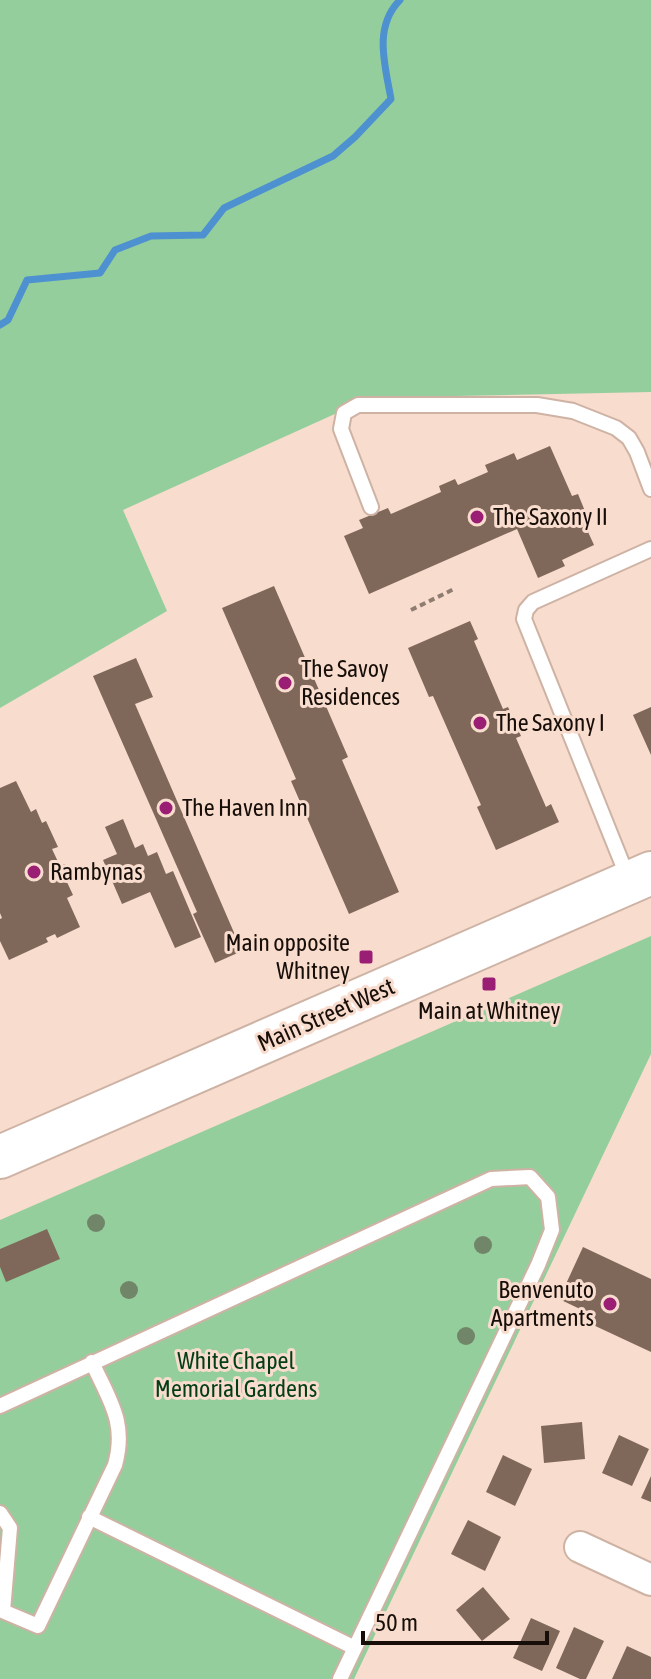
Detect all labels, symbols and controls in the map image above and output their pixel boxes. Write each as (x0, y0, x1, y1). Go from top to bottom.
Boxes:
place label: The Saxony II (493, 503, 608, 530)
marker: The Saxony II (468, 508, 486, 526)
place label: The Savoy Residences (301, 655, 400, 710)
marker: The Savoy Residences (276, 674, 294, 692)
place label: The Saxony I (496, 709, 605, 736)
marker: The Saxony I (471, 714, 489, 732)
place label: The Haven Inn (182, 794, 308, 821)
marker: The Haven Inn (157, 799, 175, 817)
place label: Rambynas (50, 858, 143, 885)
marker: Rambynas (25, 863, 43, 881)
place label: Main opposite Whitney (225, 929, 350, 984)
marker: Main opposite Whitney (357, 948, 375, 966)
street label: Main Street West (253, 972, 398, 1057)
marker: Main at Whitney (480, 975, 498, 993)
place label: Main at Whitney (418, 997, 560, 1024)
place label: Benvenuto Apartments (491, 1276, 594, 1331)
marker: Benvenuto Apartments (601, 1295, 619, 1313)
park label: White Chapel Memorial Gardens (155, 1347, 317, 1402)
scale bar (363, 1595, 547, 1645)
text: 50 m (375, 1609, 418, 1636)

